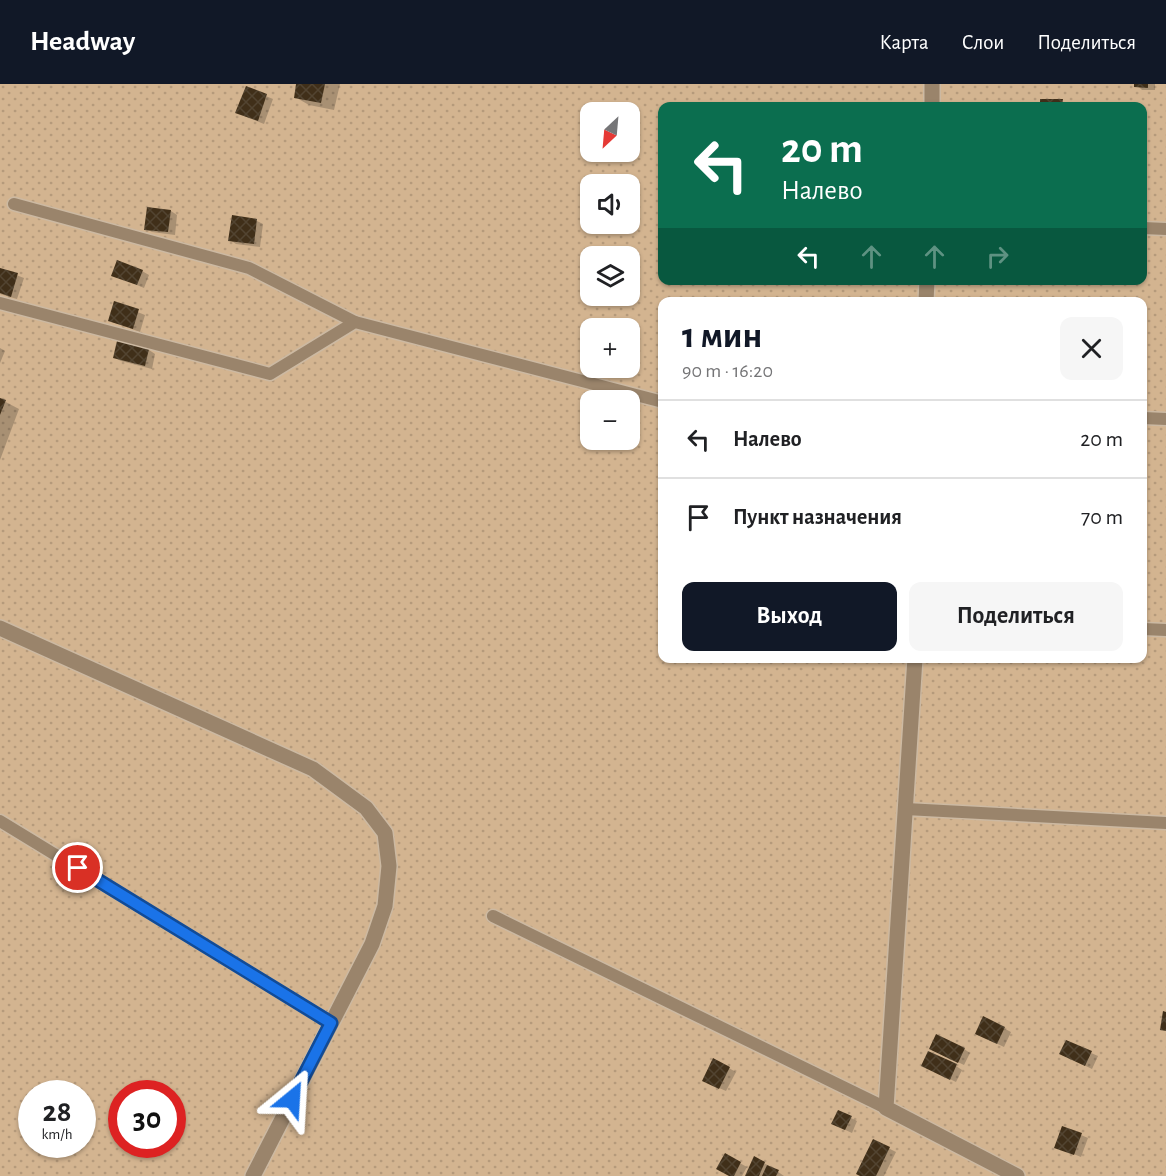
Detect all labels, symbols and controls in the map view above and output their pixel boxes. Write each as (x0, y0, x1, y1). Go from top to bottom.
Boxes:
text: Headway (30, 28, 135, 56)
text: Карта (879, 32, 929, 53)
text: Слои (962, 32, 1004, 53)
text: Поделиться (1037, 32, 1136, 53)
north arrow (580, 102, 640, 162)
map controls (580, 102, 640, 450)
icon: left (682, 126, 760, 204)
text: 20 m (781, 128, 863, 170)
button: sound (580, 174, 640, 234)
text: Налево (781, 177, 863, 204)
icon: left (792, 240, 825, 273)
icon: ahead (855, 240, 888, 273)
icon: ahead (918, 240, 951, 273)
icon: right (981, 240, 1014, 273)
button: layers (580, 246, 640, 306)
button: close (1060, 317, 1123, 380)
button: + (580, 318, 640, 378)
text: 1 мин (682, 318, 762, 354)
text: 90 m · 16:20 (682, 361, 773, 381)
button: − (580, 390, 640, 450)
icon: left (682, 423, 715, 456)
text: Налево (733, 428, 802, 450)
text: 20 m (1080, 428, 1123, 450)
icon: arrive (682, 501, 715, 534)
text: Пункт назначения (733, 506, 902, 528)
text: 70 m (1081, 506, 1123, 528)
button: Выход (682, 582, 897, 651)
button: Поделиться (909, 582, 1123, 651)
pin (52, 842, 103, 893)
icon: arrive (61, 851, 94, 884)
position arrow (260, 1067, 324, 1131)
speed limit sign: 30 (108, 1080, 186, 1158)
text: 28 (43, 1097, 71, 1127)
text: km/h (42, 1127, 72, 1142)

